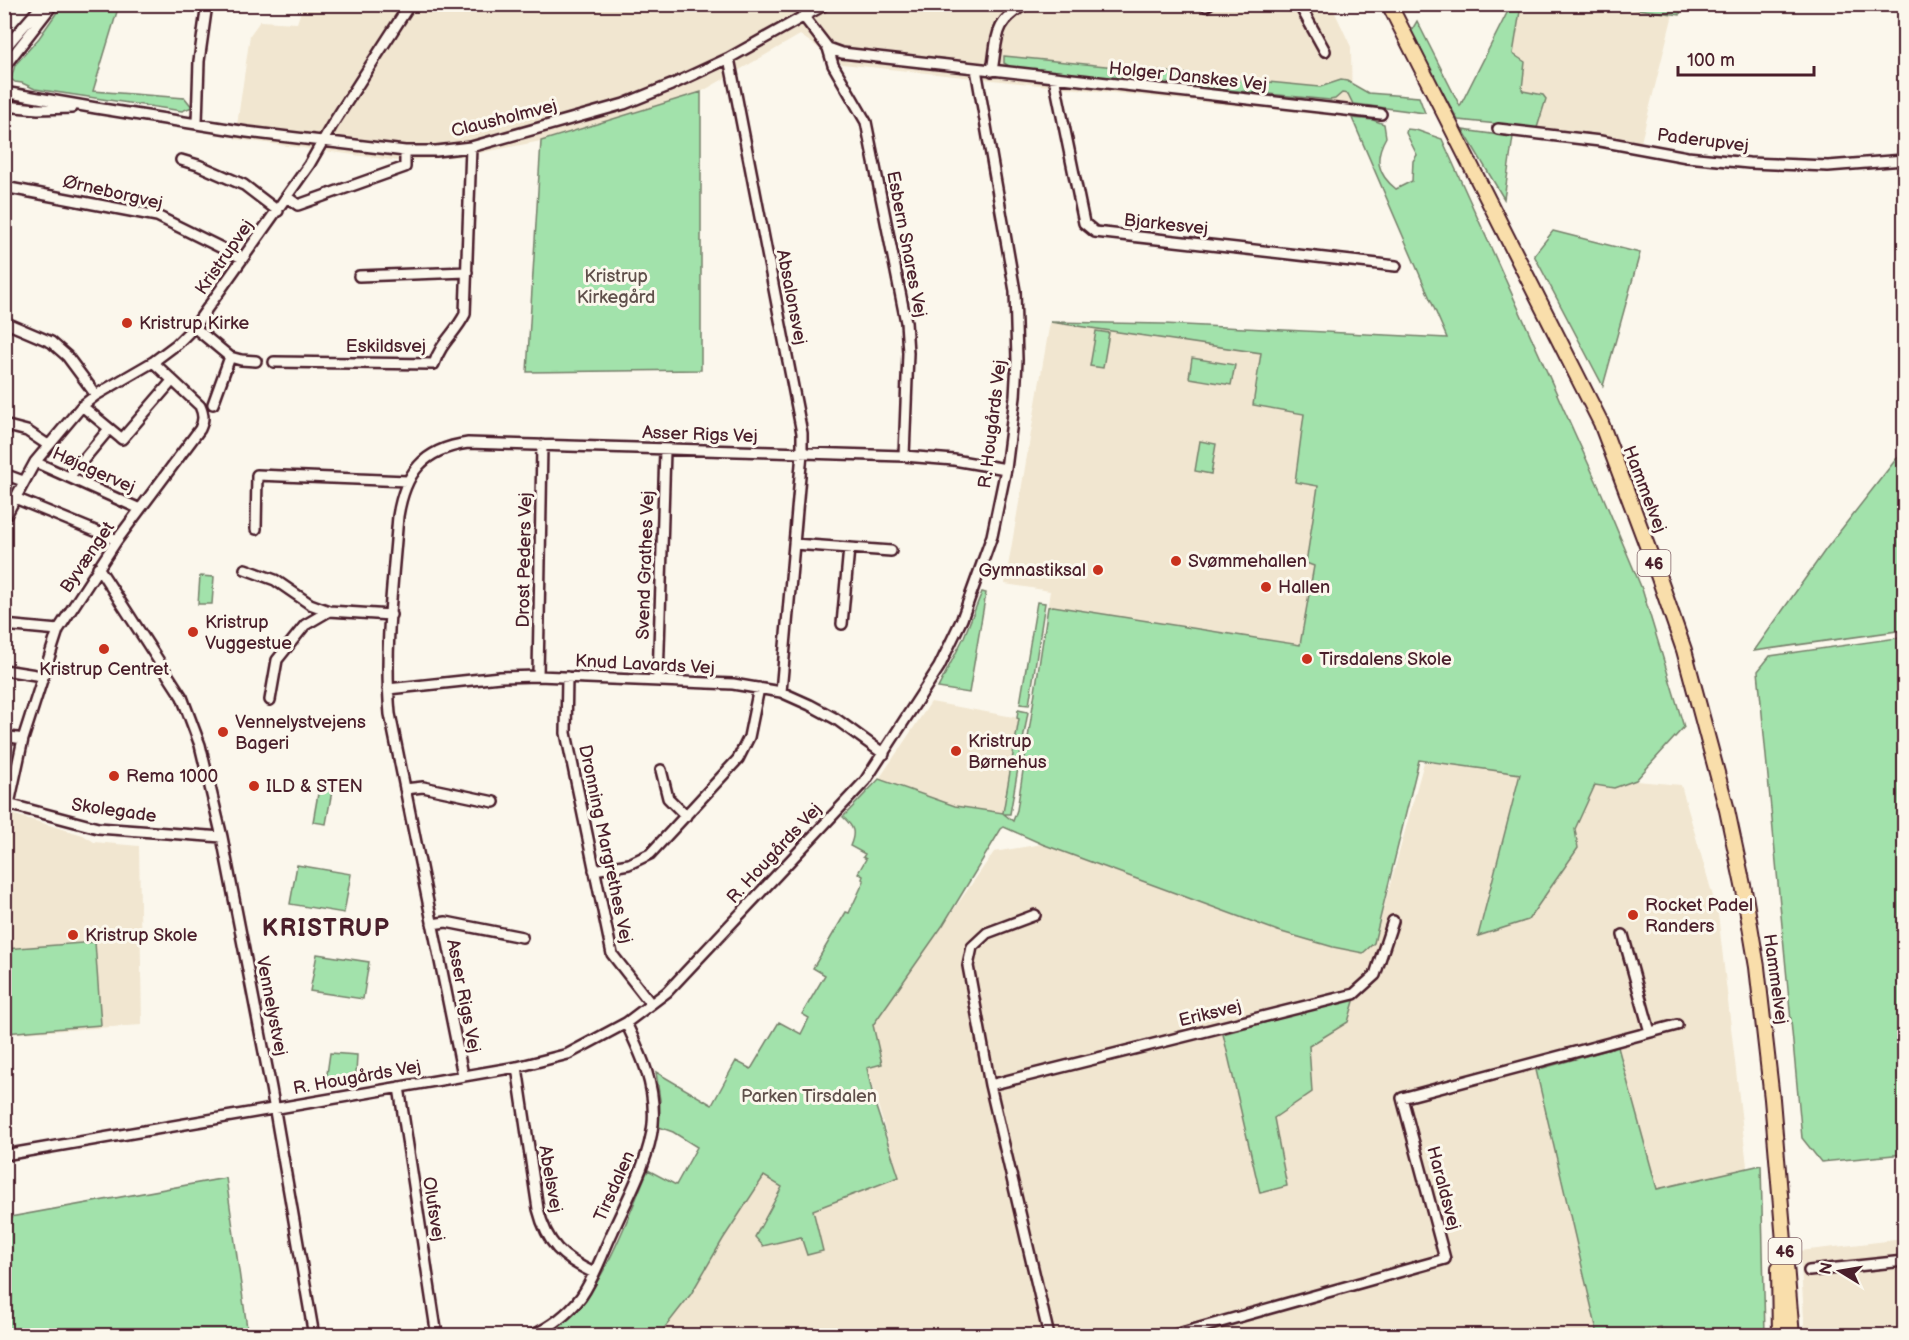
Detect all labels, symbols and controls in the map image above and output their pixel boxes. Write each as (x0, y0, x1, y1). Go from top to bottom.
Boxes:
scale bar (1678, 39, 1814, 77)
text: 100 m (1687, 50, 1735, 71)
street label: Holger Danskes Vej (1108, 58, 1268, 95)
street label: Clausholmvej (449, 95, 559, 142)
street label: Paderupvej (1656, 124, 1750, 157)
street label: Esbern Snares Vej (882, 169, 931, 319)
street label: Ørneborgvej (61, 171, 165, 214)
street label: Bjarkesvej (1123, 210, 1209, 239)
street label: Kristrupvej (191, 216, 258, 299)
street label: Absalonsvej (772, 248, 811, 347)
park label: Kristrup Kirkegård (577, 266, 655, 308)
place label: Kristrup Kirke (139, 313, 249, 334)
marker: Kristrup Kirke (120, 316, 134, 330)
street label: Eskildsvej (346, 336, 426, 357)
street label: R. Hougårds Vej (974, 359, 1011, 490)
street label: Asser Rigs Vej (642, 422, 758, 447)
street label: Højagervej (49, 443, 138, 498)
street label: Hammelvej (1618, 443, 1671, 536)
street label: Svend Grathes Vej (632, 490, 659, 640)
street label: Drost Peders Vej (513, 492, 536, 628)
street label: Byvænget (56, 517, 119, 597)
road number: 46 (1638, 550, 1670, 576)
place label: Svømmehallen (1188, 551, 1307, 572)
marker: Svømmehallen (1169, 554, 1183, 568)
place label: Gymnastiksal (979, 560, 1086, 581)
marker: Gymnastiksal (1091, 563, 1105, 577)
place label: Hallen (1278, 577, 1330, 598)
marker: Hallen (1259, 580, 1273, 594)
place label: Kristrup Vuggestue (205, 612, 292, 654)
marker: Kristrup Vuggestue (186, 625, 200, 639)
marker: Kristrup Centret (97, 642, 111, 656)
place label: Tirsdalens Skole (1319, 649, 1452, 670)
street label: Knud Lavards Vej (575, 650, 715, 679)
marker: Tirsdalens Skole (1300, 652, 1314, 666)
place label: Kristrup Centret (39, 659, 170, 680)
place label: Vennelystvejens Bageri (235, 712, 366, 754)
marker: Vennelystvejens Bageri (216, 725, 230, 739)
place label: Kristrup Børnehus (968, 731, 1047, 773)
street label: Dronning Margrethes Vej (574, 743, 637, 945)
marker: Kristrup Børnehus (949, 744, 963, 758)
place label: Rema 1000 (126, 766, 218, 787)
marker: Rema 1000 (107, 769, 121, 783)
place label: ILD & STEN (266, 776, 363, 797)
marker: ILD & STEN (247, 779, 261, 793)
street label: Skolegade (70, 794, 158, 827)
street label: R. Hougårds Vej (723, 799, 826, 908)
place label: Rocket Padel Randers (1645, 895, 1753, 937)
marker: Rocket Padel Randers (1626, 908, 1640, 922)
district label: KRISTRUP (262, 914, 390, 943)
place label: Kristrup Skole (85, 925, 198, 946)
marker: Kristrup Skole (66, 928, 80, 942)
street label: Hammelvej (1759, 932, 1792, 1026)
street label: Asser Rigs Vej (442, 937, 485, 1055)
street label: Vennelystvej (252, 954, 291, 1058)
street label: Eriksvej (1177, 996, 1244, 1031)
street label: R. Hougårds Vej (292, 1056, 423, 1099)
park label: Parken Tirsdalen (741, 1086, 877, 1107)
street label: Abelsvej (534, 1144, 567, 1214)
street label: Haraldsvej (1422, 1144, 1465, 1232)
street label: Tirsdalen (590, 1148, 639, 1225)
street label: Olufsvej (418, 1175, 449, 1243)
road number: 46 (1768, 1238, 1802, 1264)
north arrow (1810, 1241, 1870, 1301)
text: N (1816, 1261, 1837, 1276)

